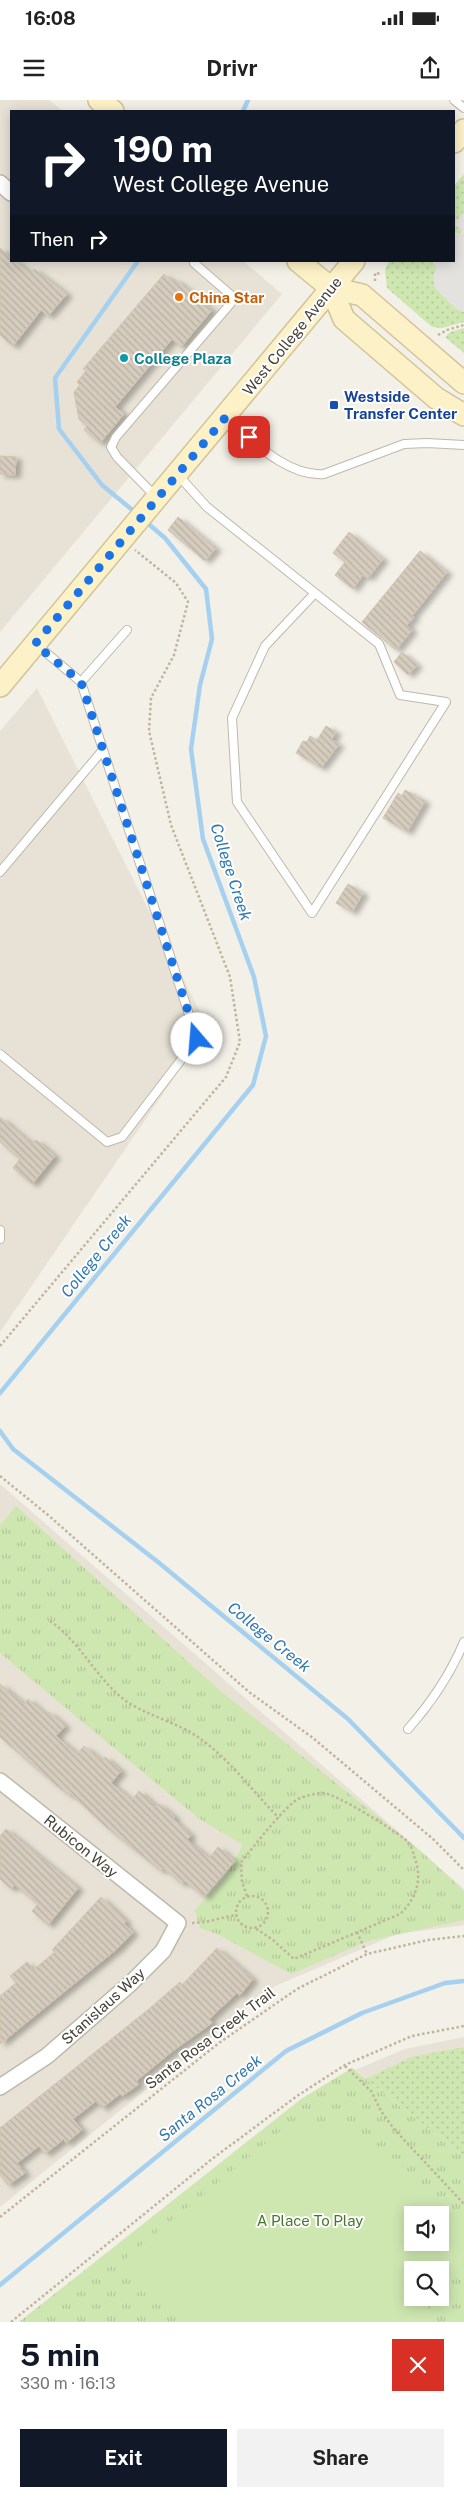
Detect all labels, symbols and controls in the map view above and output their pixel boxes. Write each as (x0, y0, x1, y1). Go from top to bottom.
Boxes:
text: 16:08 (25, 7, 76, 29)
icon: menu (20, 54, 48, 82)
icon: share (416, 54, 444, 82)
text: Drivr (206, 55, 258, 81)
text: 190 m (113, 129, 213, 170)
icon: right (30, 130, 95, 195)
text: West College Avenue (113, 171, 329, 197)
icon: right (84, 225, 112, 253)
text: Then (30, 228, 74, 250)
street label: West College Avenue (239, 273, 345, 399)
place label: China Star (189, 289, 265, 306)
marker: China Star (173, 291, 185, 303)
place label: College Plaza (134, 350, 232, 367)
marker: College Plaza (118, 352, 130, 364)
place label: Westside Transfer Center (344, 388, 457, 422)
marker: Westside Transfer Center (328, 399, 340, 411)
pin (228, 416, 270, 458)
icon: arrive (235, 423, 263, 451)
water label: College Creek (206, 821, 256, 923)
position arrow (170, 1012, 222, 1064)
water label: College Creek (57, 1210, 135, 1301)
water label: College Creek (224, 1598, 315, 1676)
street label: Rubicon Way (41, 1811, 121, 1881)
street label: Stanislaus Way (58, 1964, 148, 2048)
street label: Santa Rosa Creek Trail (142, 1984, 278, 2092)
water label: Santa Rosa Creek (154, 2050, 266, 2146)
map controls (404, 2206, 449, 2306)
button: sound (404, 2206, 449, 2251)
park label: A Place To Play (257, 2212, 363, 2229)
button: search (404, 2261, 449, 2306)
text: 5 min (20, 2337, 100, 2373)
button: close (392, 2339, 444, 2391)
text: 330 m · 16:13 (20, 2374, 115, 2393)
button: Exit (20, 2429, 227, 2487)
button: Share (237, 2429, 444, 2487)

